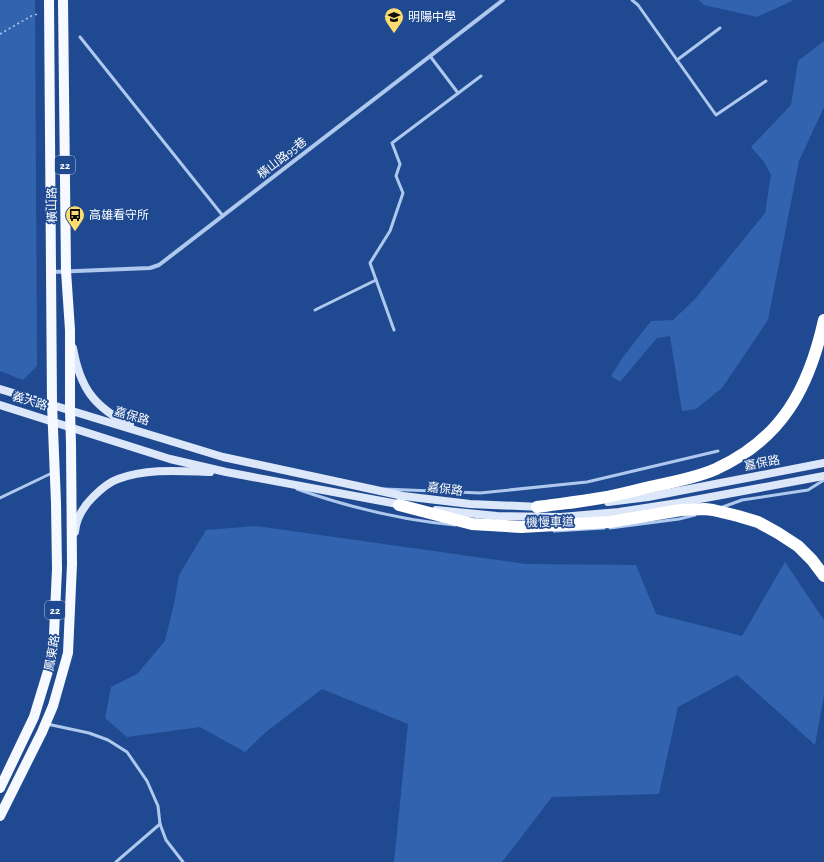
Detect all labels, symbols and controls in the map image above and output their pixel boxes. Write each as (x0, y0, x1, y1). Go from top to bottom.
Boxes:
school or university icon: 明陽中學 (383, 6, 405, 34)
place label: 明陽中學 (408, 10, 456, 23)
street label: 橫山路95巷 (255, 134, 309, 181)
road number: 22 (55, 156, 75, 174)
street label: 橫山路 (45, 187, 58, 223)
bus stop icon: 高雄看守所 (64, 204, 86, 232)
place label: 高雄看守所 (89, 208, 149, 221)
street label: 義大路 (11, 389, 49, 412)
street label: 嘉保路 (113, 404, 151, 427)
street label: 嘉保路 (743, 453, 781, 472)
street label: 嘉保路 (426, 480, 464, 497)
street label: 機慢車道 (526, 515, 574, 528)
road number: 22 (45, 601, 65, 619)
street label: 鳳東路 (42, 634, 61, 672)

